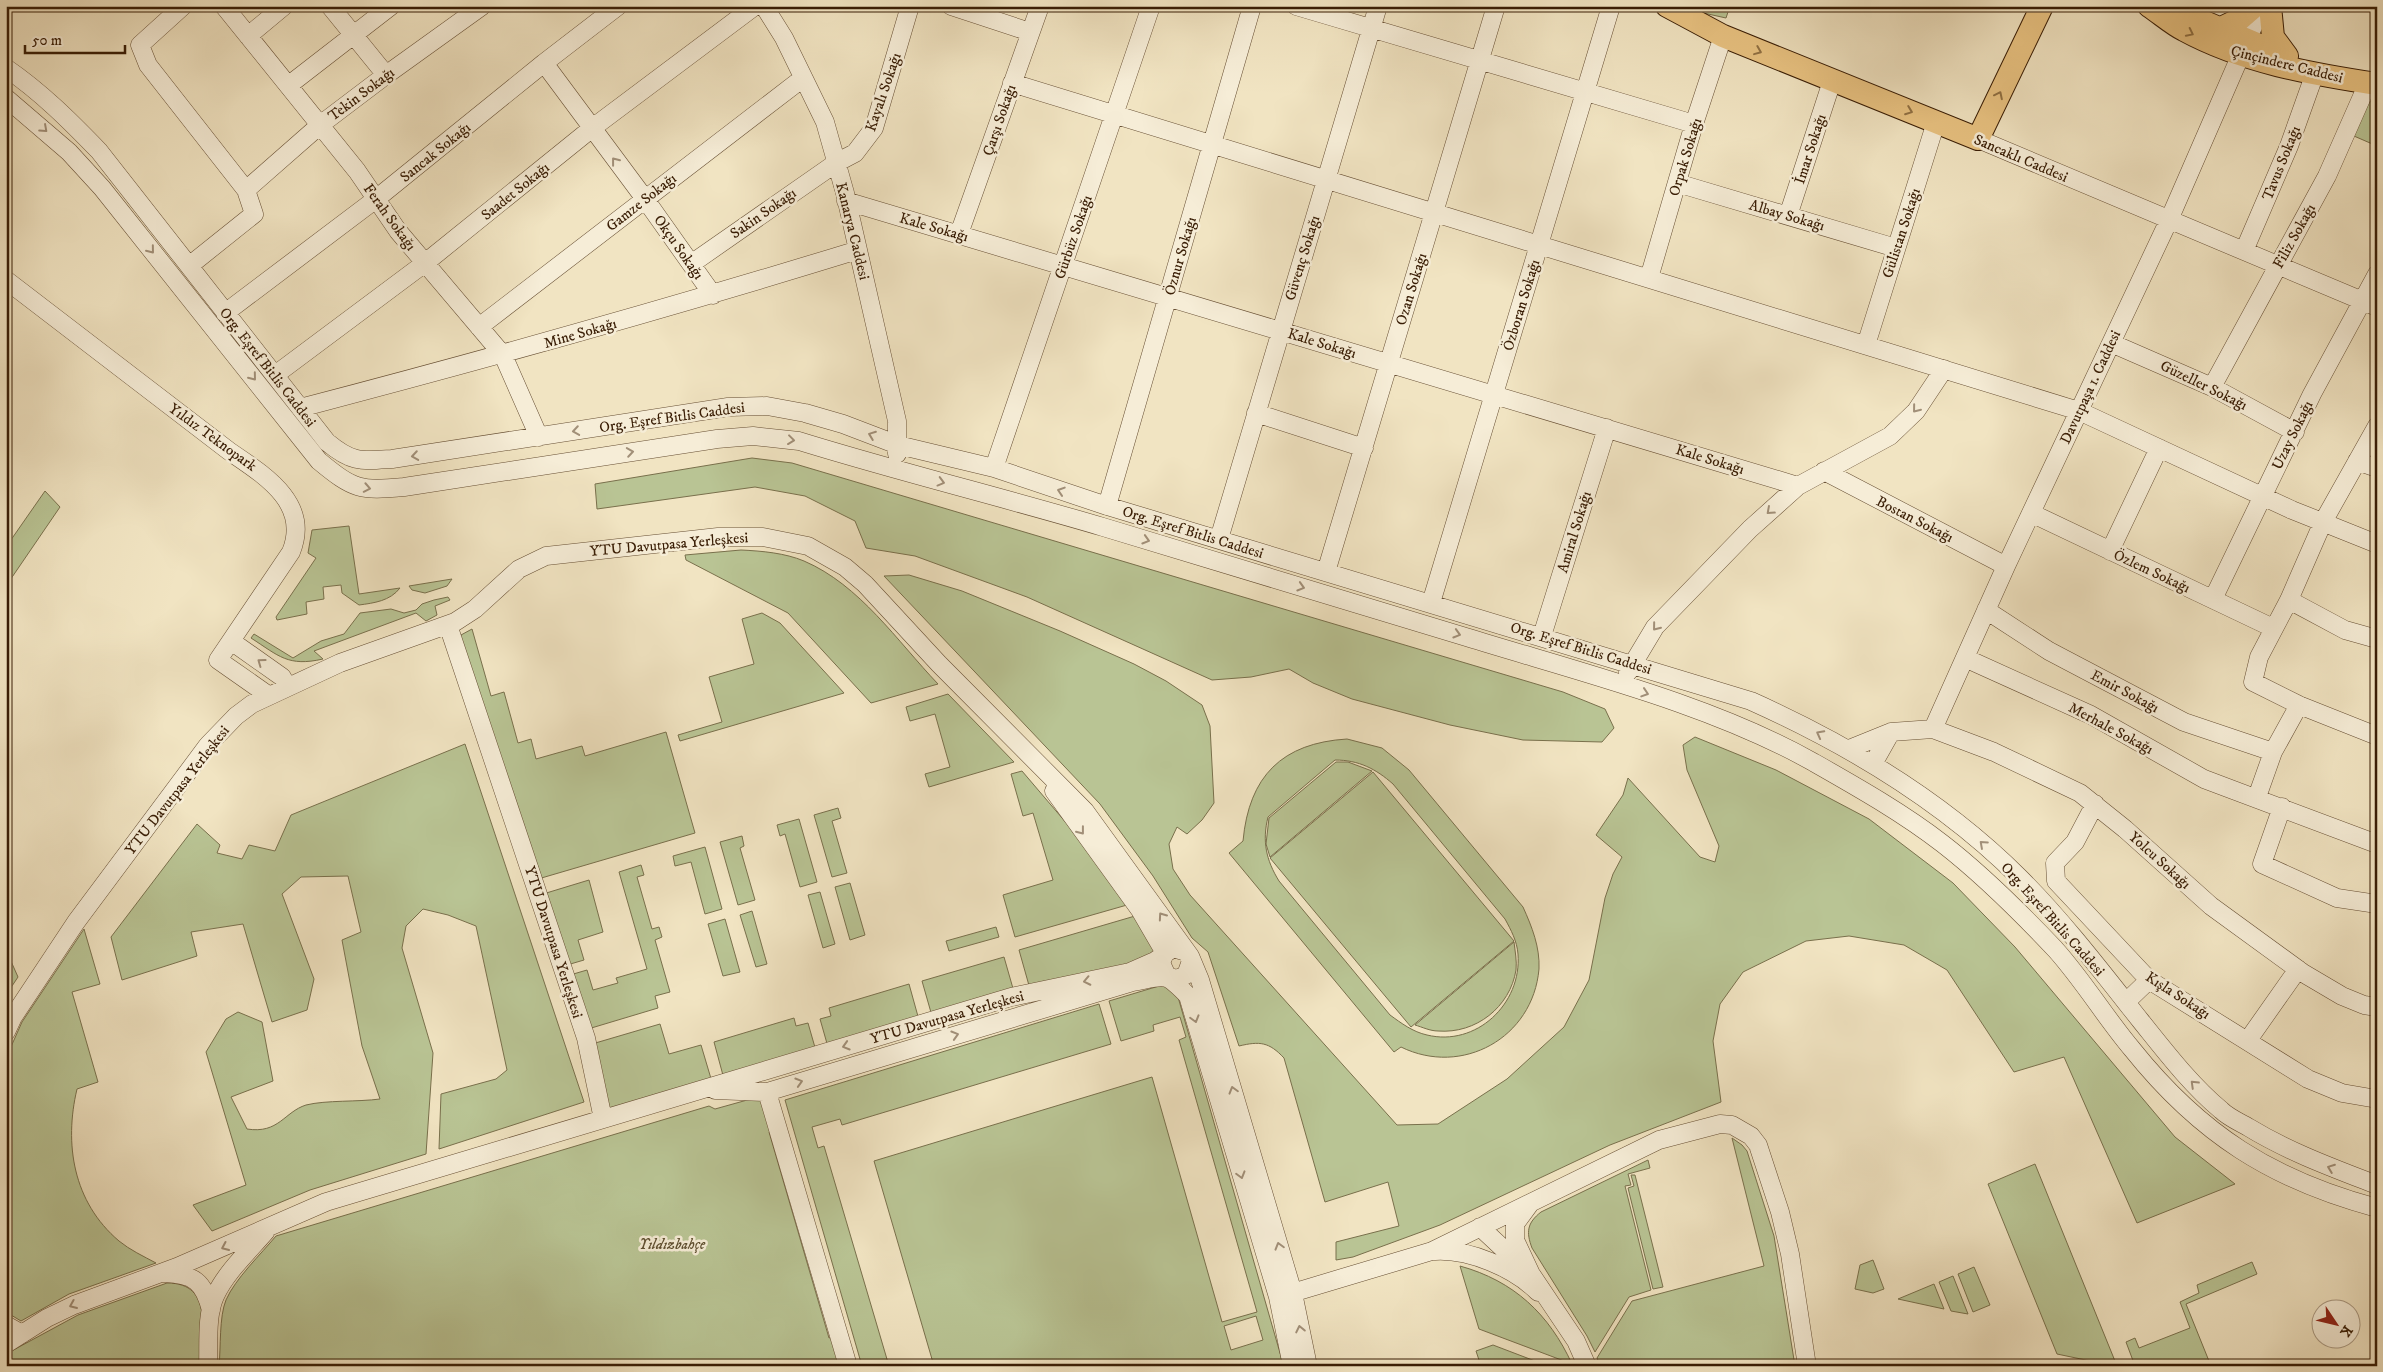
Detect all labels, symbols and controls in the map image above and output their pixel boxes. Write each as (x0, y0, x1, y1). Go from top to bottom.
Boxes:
scale bar (25, 22, 125, 54)
one-way arrow (2185, 27, 2194, 37)
text: 50 m (32, 31, 62, 50)
street label: Çinçindere Caddesi (2229, 41, 2345, 88)
one-way arrow (1753, 44, 1762, 55)
street label: Kayalı Sokağı (861, 50, 906, 134)
street label: Tekin Sokağı (324, 63, 398, 126)
street label: Çarşı Sokağı (978, 82, 1021, 158)
one-way arrow (1993, 91, 2003, 100)
one-way arrow (1904, 105, 1913, 115)
street label: İmar Sokağı (1790, 112, 1831, 187)
street label: Orpak Sokağı (1665, 116, 1706, 199)
street label: Sancak Sokağı (396, 118, 475, 187)
one-way arrow (38, 123, 47, 132)
street label: Tavus Sokağı (2258, 123, 2305, 203)
street label: Sancaklı Caddesi (1971, 130, 2071, 187)
street label: Saadet Sokağı (477, 158, 553, 225)
one-way arrow (613, 158, 621, 167)
street label: Gamze Sokağı (602, 169, 680, 236)
street label: Ferah Sokağı (359, 180, 420, 255)
street label: Kanarya Caddesi (831, 180, 874, 282)
street label: Sakin Sokağı (726, 184, 800, 243)
street label: Gülistan Sokağı (1878, 186, 1925, 281)
street label: Gürbüz Sokağı (1050, 193, 1097, 282)
street label: Albay Sokağı (1747, 196, 1827, 235)
street label: Filiz Sokağı (2269, 200, 2320, 272)
street label: Kale Sokağı (897, 209, 971, 246)
street label: Okçu Sokağı (649, 211, 708, 283)
street label: Güvenç Sokağı (1281, 213, 1324, 303)
street label: Öznur Sokağı (1160, 214, 1201, 298)
one-way arrow (146, 245, 155, 254)
street label: Ozan Sokağı (1391, 251, 1432, 328)
street label: Özboran Sokağı (1499, 257, 1544, 353)
street label: Org. Eşref Bitlis Caddesi (215, 304, 320, 431)
street label: Mine Sokağı (542, 314, 619, 353)
street label: Kale Sokağı (1285, 324, 1359, 363)
street label: Davutpaşa 1. Caddesi (2056, 327, 2125, 447)
street label: Güzeller Sokağı (2157, 356, 2251, 415)
one-way arrow (247, 372, 256, 381)
street label: Uzay Sokağı (2268, 397, 2317, 473)
street label: Org. Eşref Bitlis Caddesi (598, 398, 746, 437)
street label: Yıldız Teknopark (165, 399, 261, 476)
one-way arrow (1914, 403, 1922, 412)
one-way arrow (571, 425, 579, 436)
one-way arrow (868, 431, 877, 441)
one-way arrow (787, 434, 795, 445)
street label: Kale Sokağı (1673, 440, 1747, 479)
one-way arrow (626, 448, 634, 458)
one-way arrow (411, 450, 419, 460)
one-way arrow (937, 476, 946, 487)
one-way arrow (362, 482, 371, 493)
one-way arrow (1058, 486, 1066, 496)
street label: Amiral Sokağı (1553, 489, 1596, 575)
street label: Bostan Sokağı (1873, 492, 1957, 547)
street label: Org. Eşref Bitlis Caddesi (1120, 502, 1266, 563)
one-way arrow (1767, 505, 1776, 514)
street label: YTU Davutpasa Yerleşkesi (589, 528, 749, 561)
one-way arrow (1141, 534, 1149, 544)
street label: Özlem Sokağı (2110, 545, 2193, 598)
one-way arrow (1297, 582, 1305, 592)
street label: Org. Eşref Bitlis Caddesi (1508, 618, 1654, 679)
one-way arrow (1654, 621, 1662, 630)
one-way arrow (1452, 629, 1460, 639)
one-way arrow (257, 659, 267, 668)
street label: Emir Sokağı (2087, 666, 2162, 717)
one-way arrow (1641, 687, 1649, 697)
street label: Merhale Sokağı (2065, 698, 2157, 759)
street label: YTU Davutpasa Yerleşkesi (121, 722, 234, 859)
one-way arrow (1816, 730, 1825, 740)
one-way arrow (1076, 825, 1084, 834)
street label: Yolcu Sokağı (2125, 827, 2195, 893)
one-way arrow (1980, 841, 1989, 850)
street label: Org. Eşref Bitlis Caddesi (1996, 858, 2109, 980)
street label: YTU Davutpasa Yerleşkesi (520, 864, 587, 1021)
one-way arrow (1159, 912, 1168, 922)
street label: Kışla Sokağı (2142, 967, 2214, 1024)
one-way arrow (1082, 975, 1091, 986)
street label: YTU Davutpasa Yerleşkesi (868, 986, 1026, 1049)
one-way arrow (1190, 1015, 1200, 1023)
one-way arrow (950, 1031, 959, 1041)
one-way arrow (842, 1041, 850, 1051)
one-way arrow (795, 1077, 803, 1087)
one-way arrow (2191, 1081, 2200, 1090)
one-way arrow (1228, 1087, 1238, 1095)
one-way arrow (2327, 1164, 2336, 1174)
one-way arrow (1236, 1170, 1246, 1179)
park label: Yıldızbahçe (639, 1235, 706, 1254)
one-way arrow (221, 1240, 230, 1251)
one-way arrow (1274, 1243, 1284, 1251)
one-way arrow (69, 1299, 78, 1310)
north arrow (2310, 1300, 2360, 1350)
text: K (2335, 1322, 2356, 1341)
one-way arrow (1295, 1325, 1306, 1334)

